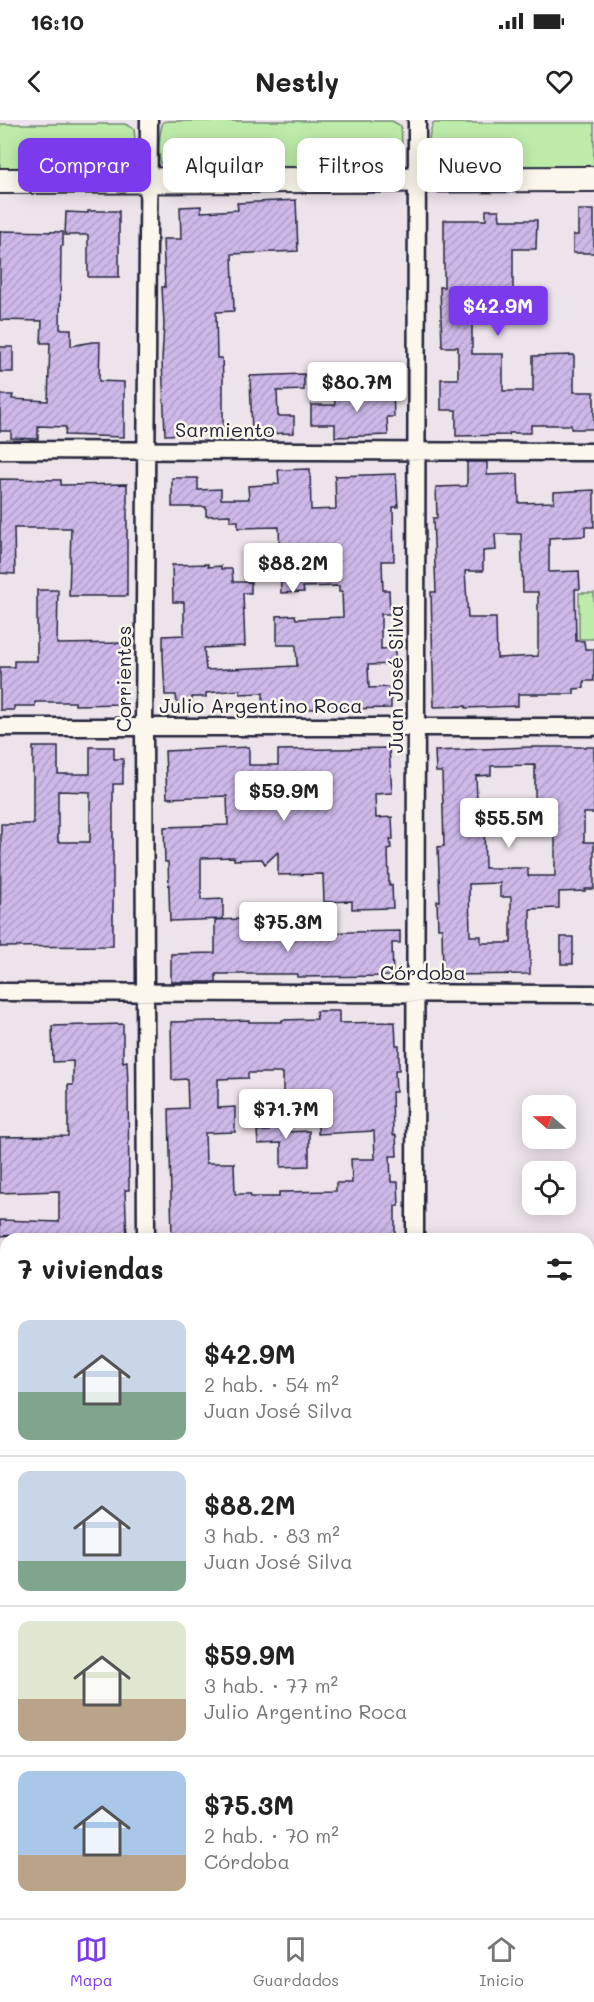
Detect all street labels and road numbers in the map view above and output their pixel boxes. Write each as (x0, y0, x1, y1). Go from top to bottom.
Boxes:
street label: Sarmiento (175, 416, 275, 442)
street label: Juan José Silva (382, 605, 408, 753)
street label: Corrientes (110, 626, 136, 732)
street label: Julio Argentino Roca (159, 692, 363, 718)
street label: Córdoba (380, 959, 466, 985)

